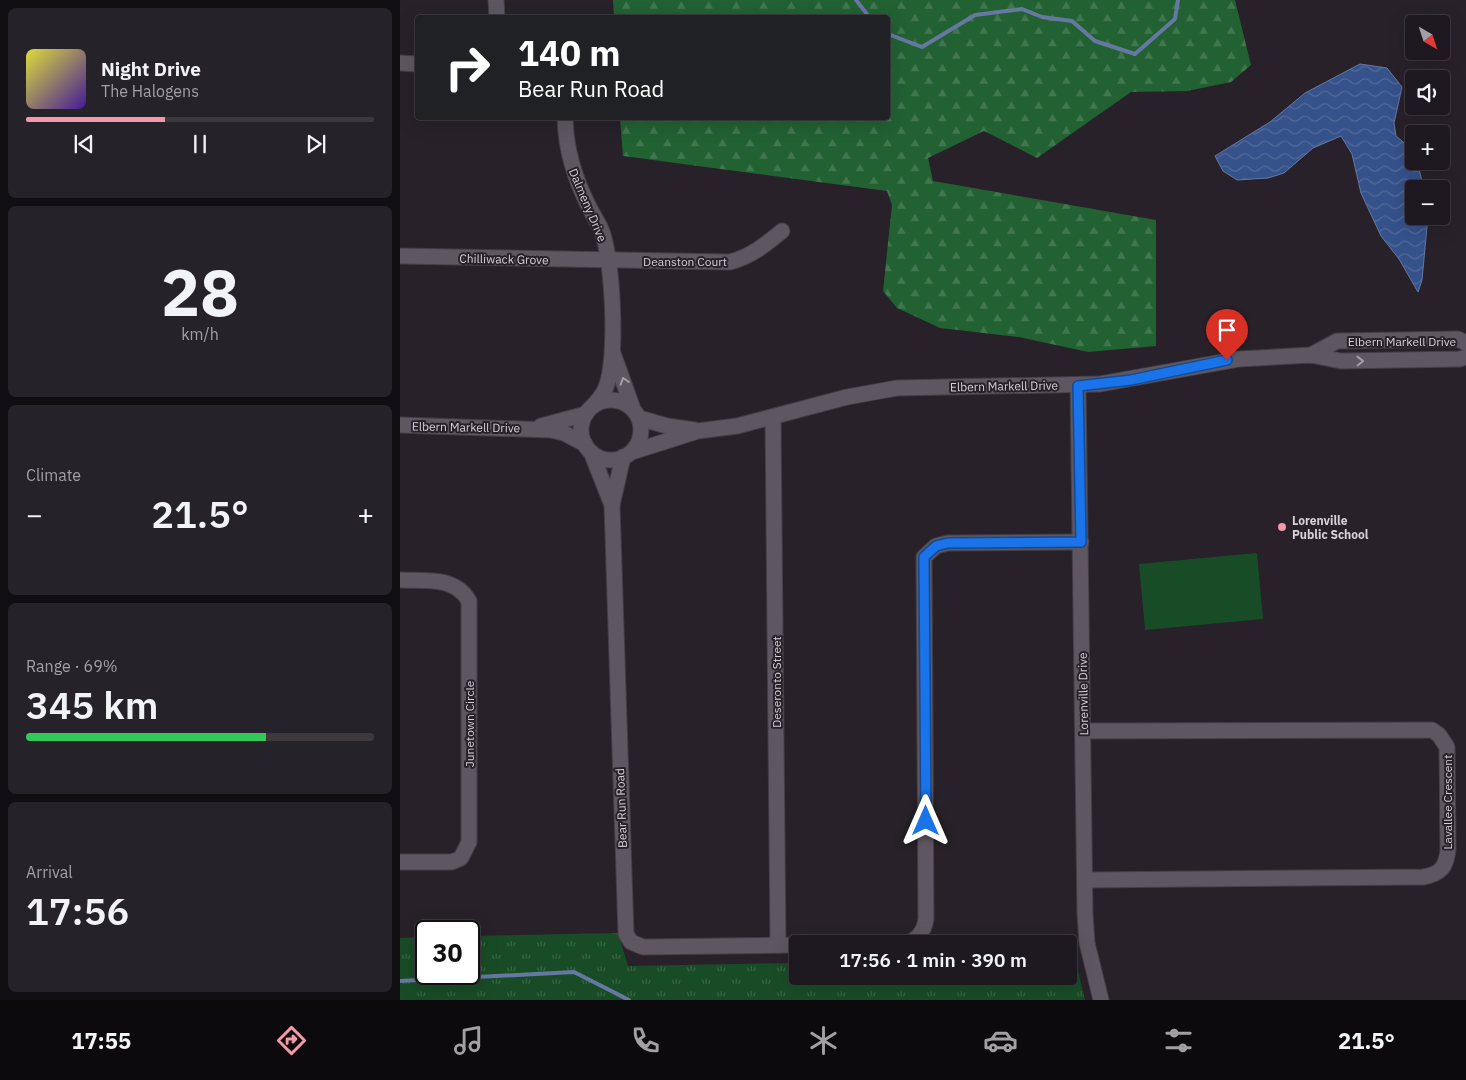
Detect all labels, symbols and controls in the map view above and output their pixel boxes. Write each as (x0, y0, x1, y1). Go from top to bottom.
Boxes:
north arrow (1405, 15, 1450, 60)
map controls (1405, 15, 1450, 225)
text: 140 m (518, 30, 621, 76)
icon: right (435, 35, 500, 100)
text: Night Drive (101, 57, 201, 81)
button: sound (1405, 70, 1450, 115)
text: Bear Run Road (518, 74, 664, 103)
text: The Halogens (101, 81, 199, 101)
button: + (1405, 125, 1450, 170)
icon: previous (70, 130, 98, 158)
icon: pause (186, 130, 214, 158)
icon: next (302, 130, 330, 158)
street label: Dalmeny Drive (566, 166, 610, 244)
button: − (1405, 180, 1450, 225)
text: 28 (161, 249, 239, 334)
street label: Chilliwack Grove (459, 251, 549, 267)
street label: Deanston Court (643, 254, 727, 269)
pin (1206, 309, 1248, 360)
icon: arrive (1213, 316, 1241, 344)
text: km/h (181, 324, 219, 344)
street label: Elbern Markell Drive (1348, 334, 1457, 349)
one-way arrow (1356, 356, 1364, 366)
one-way arrow (620, 377, 630, 386)
street label: Elbern Markell Drive (950, 378, 1059, 394)
street label: Elbern Markell Drive (412, 419, 521, 435)
text: Climate (26, 465, 81, 485)
text: 21.5° (151, 489, 249, 538)
text: − (26, 496, 43, 533)
text: + (357, 496, 374, 533)
place label: Lorenville Public School (1292, 513, 1369, 542)
marker: Lorenville Public School (1276, 521, 1288, 533)
street label: Deseronto Street (769, 636, 784, 728)
street label: Lorenville Drive (1075, 652, 1091, 736)
text: Range · 69% (26, 656, 118, 676)
text: 345 km (26, 680, 158, 729)
street label: Junetown Circle (462, 680, 477, 767)
street label: Lavallee Crescent (1440, 755, 1455, 849)
street label: Bear Run Road (612, 768, 630, 848)
position arrow (899, 794, 951, 846)
text: Arrival (26, 862, 73, 882)
text: 17:56 (26, 886, 129, 935)
speed limit sign: 30 (415, 920, 480, 985)
text: 17:56 · 1 min · 390 m (839, 948, 1027, 972)
icon: directions (274, 1023, 309, 1058)
icon: music (451, 1023, 486, 1058)
icon: phone (628, 1023, 663, 1058)
icon: climate (806, 1023, 841, 1058)
icon: car (983, 1023, 1018, 1058)
icon: filters (1161, 1023, 1196, 1058)
text: 17:55 (71, 1026, 131, 1055)
text: 21.5° (1338, 1026, 1395, 1055)

